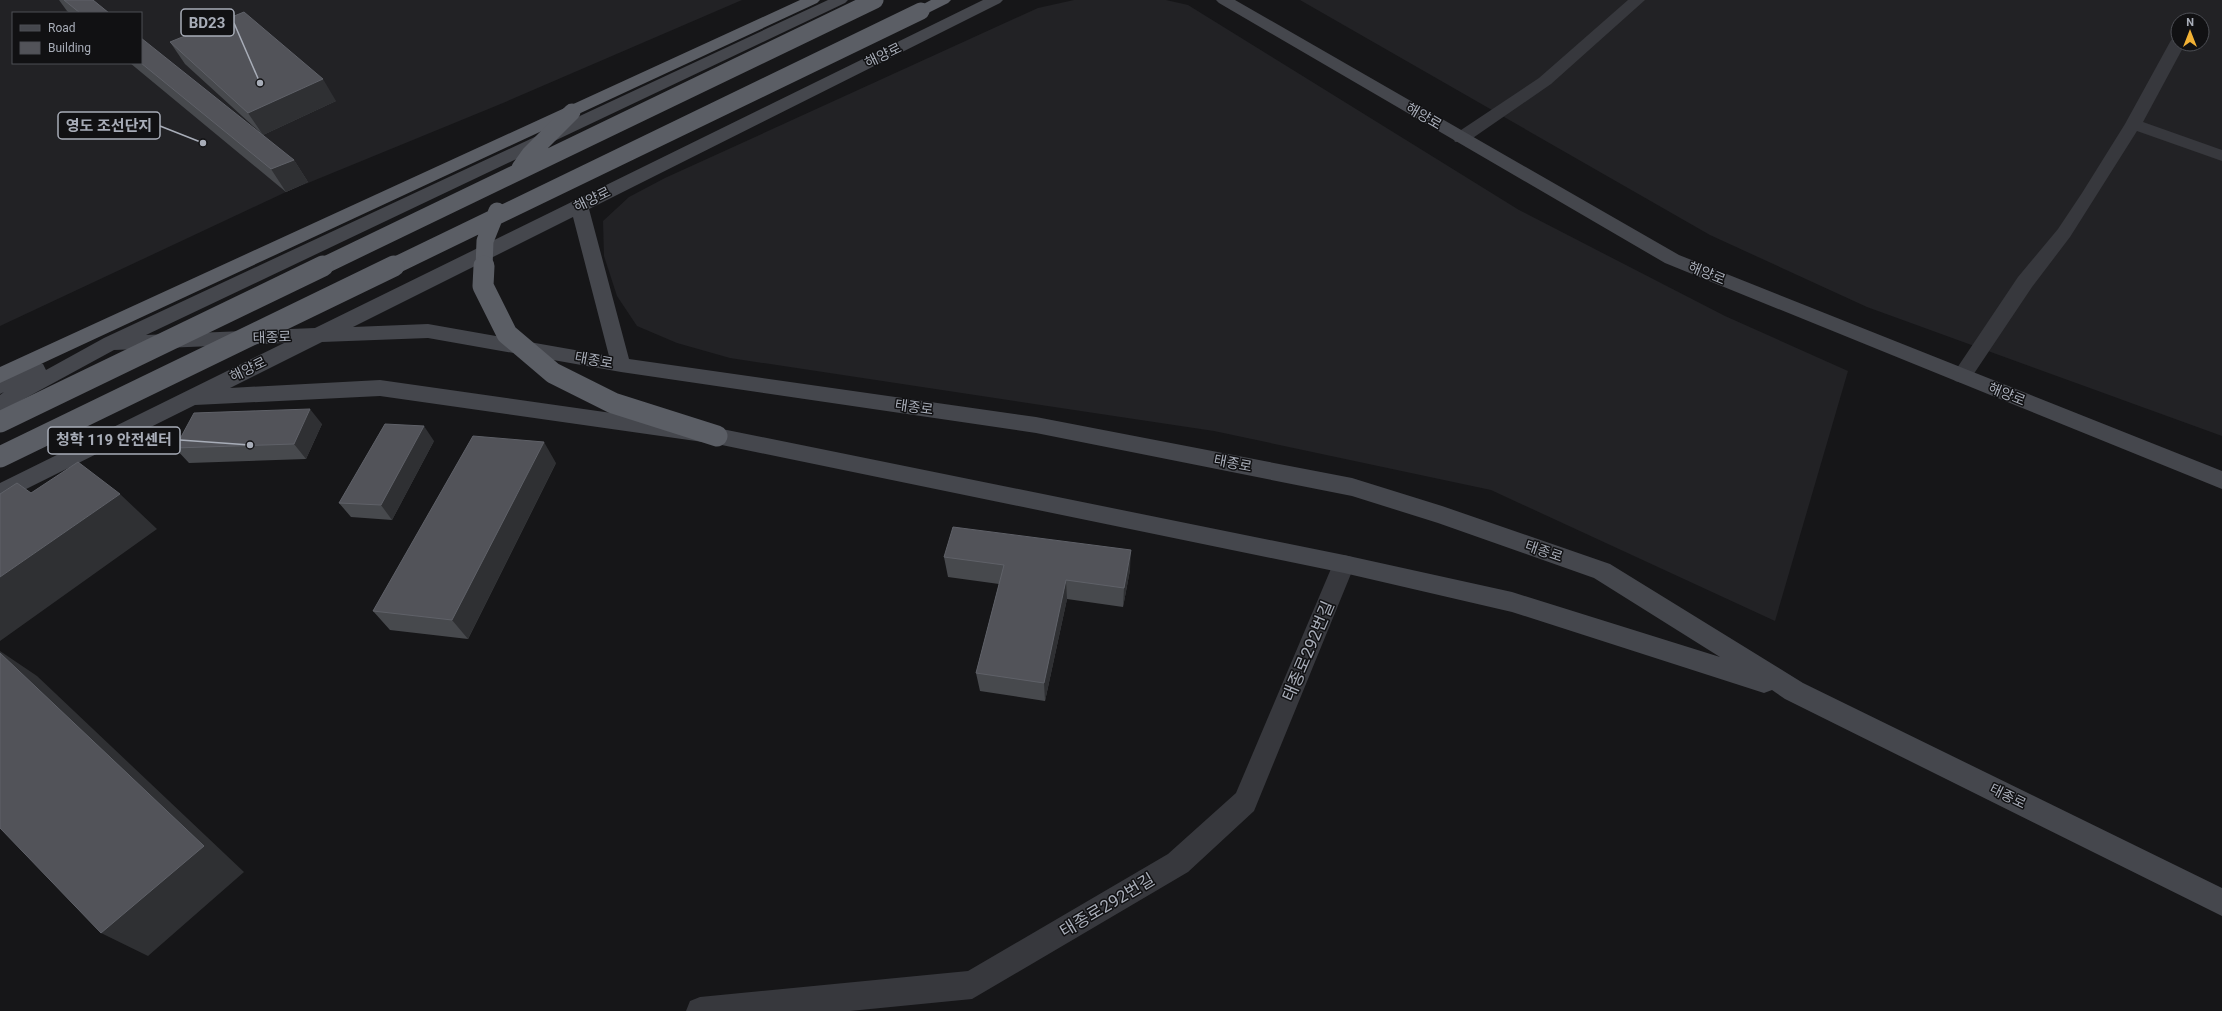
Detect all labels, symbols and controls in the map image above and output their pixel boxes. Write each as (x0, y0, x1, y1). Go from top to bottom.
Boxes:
callout: BD23 (181, 9, 234, 36)
legend (12, 12, 142, 64)
north arrow (2170, 12, 2210, 52)
text: BD23 (189, 14, 225, 32)
text: N (2186, 16, 2194, 29)
text: Road (48, 21, 76, 35)
street label: 해양로 (862, 39, 904, 71)
text: Building (48, 41, 91, 55)
street label: 해양로 (1403, 99, 1445, 133)
callout: 영도 조선단지 (58, 112, 160, 139)
text: 영도 조선단지 (66, 117, 152, 135)
street label: 해양로 (571, 183, 613, 215)
street label: 해양로 (1686, 258, 1728, 288)
street label: 태종로 (252, 328, 292, 346)
street label: 태종로 (574, 349, 615, 371)
street label: 해양로 (227, 353, 269, 385)
street label: 해양로 (1986, 379, 2028, 409)
street label: 태종로 (894, 396, 934, 418)
callout: 청학 119 안전센터 (48, 427, 180, 454)
text: 청학 119 안전센터 (56, 431, 172, 449)
street label: 태종로 (1213, 451, 1254, 475)
street label: 태종로 (1523, 537, 1565, 565)
street label: 태종로292번길 (1278, 598, 1338, 704)
street label: 태종로 (1987, 780, 2029, 812)
street label: 태종로292번길 (1056, 869, 1158, 941)

